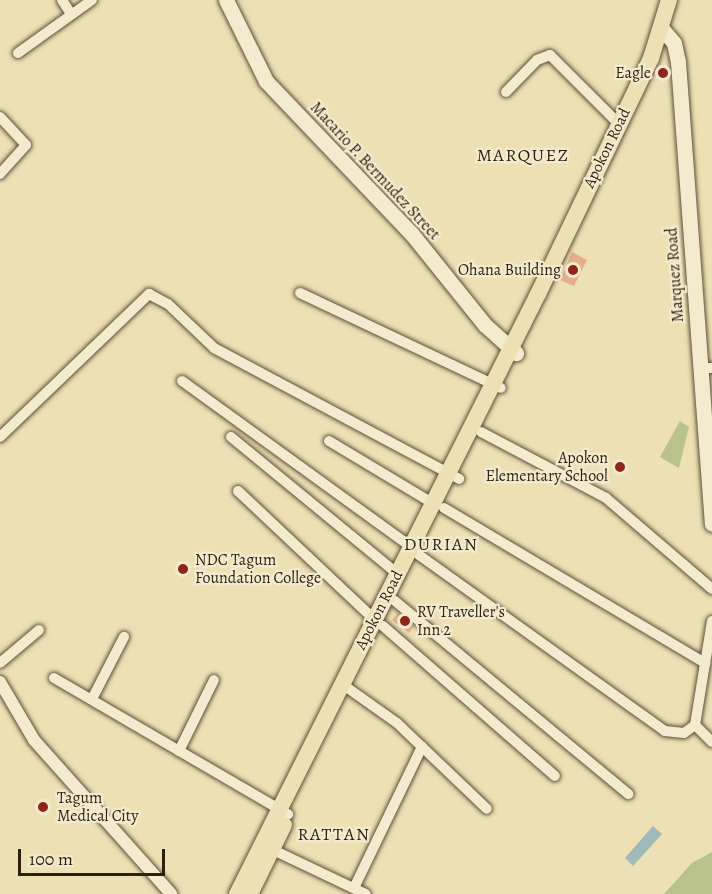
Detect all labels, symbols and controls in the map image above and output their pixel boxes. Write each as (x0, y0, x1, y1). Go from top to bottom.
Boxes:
place label: Eagle (615, 63, 651, 83)
marker: Eagle (656, 66, 670, 80)
street label: Macario P. Bermudez Street (306, 98, 444, 244)
street label: Apokon Road (579, 105, 635, 191)
district label: MARQUEZ (477, 144, 569, 166)
street label: Marquez Road (662, 227, 688, 323)
place label: Ohana Building (458, 260, 561, 280)
marker: Ohana Building (566, 263, 580, 277)
place label: Apokon Elementary School (485, 448, 608, 486)
marker: Apokon Elementary School (613, 460, 627, 474)
district label: DURIAN (404, 533, 478, 555)
place label: NDC Tagum Foundation College (195, 550, 321, 588)
marker: NDC Tagum Foundation College (176, 562, 190, 576)
street label: Apokon Road (351, 567, 407, 653)
place label: RV Traveller's Inn 2 (417, 602, 505, 640)
marker: RV Traveller's Inn 2 (398, 614, 412, 628)
place label: Tagum Medical City (57, 788, 138, 826)
marker: Tagum Medical City (34, 798, 52, 816)
district label: RATTAN (298, 823, 370, 845)
scale bar (21, 837, 168, 875)
text: 100 m (29, 847, 73, 871)

